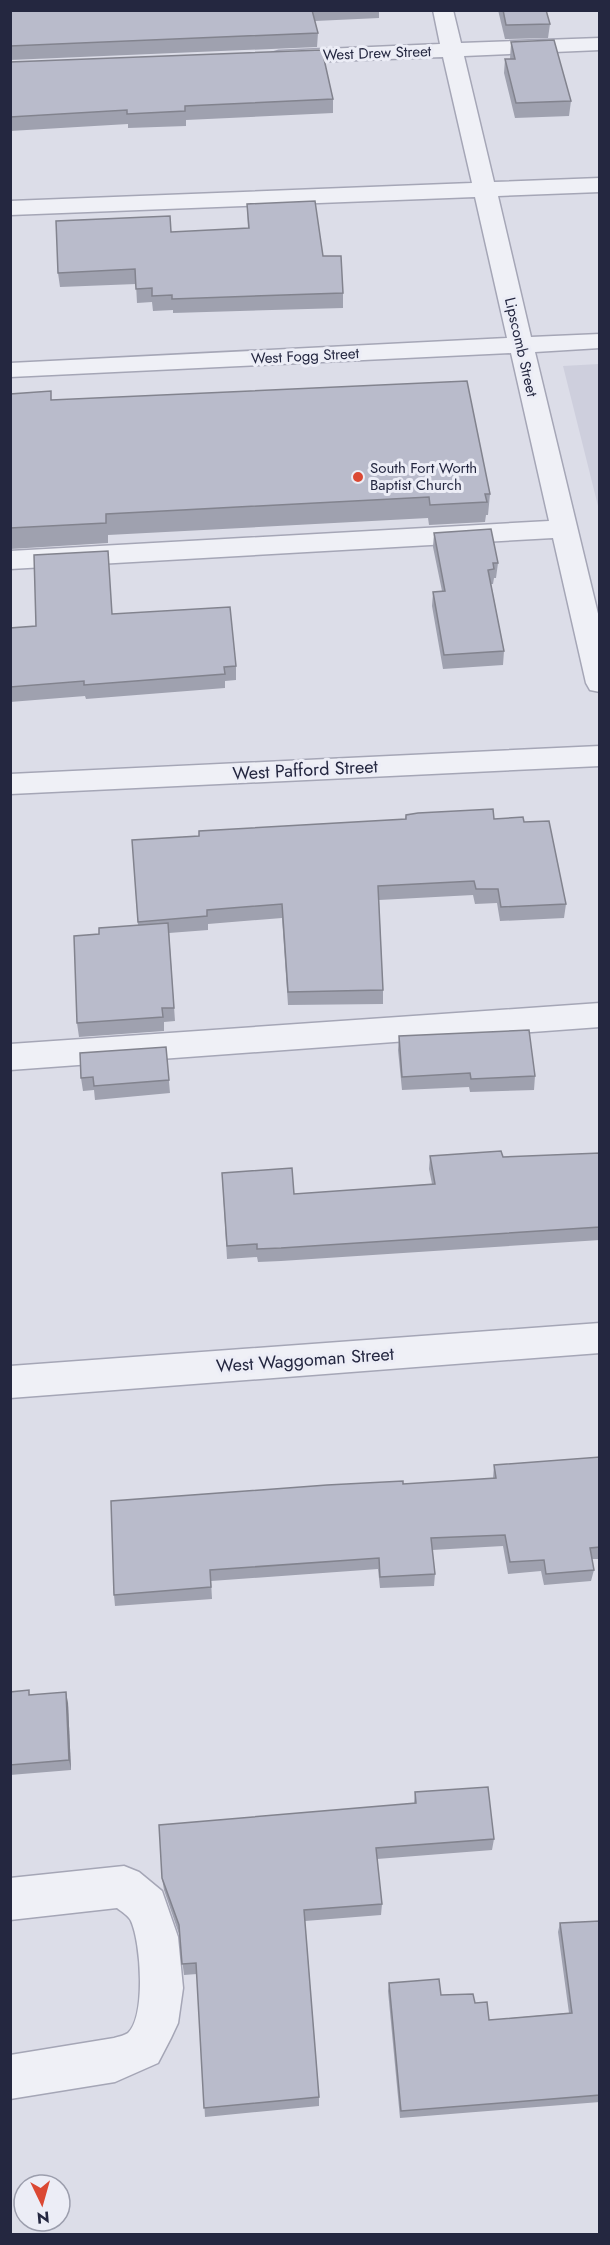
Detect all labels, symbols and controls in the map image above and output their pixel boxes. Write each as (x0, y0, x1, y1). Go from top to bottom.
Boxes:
street label: West Drew Street (322, 40, 432, 66)
street label: Lipscomb Street (499, 295, 543, 399)
street label: West Fogg Street (250, 342, 360, 370)
place label: South Fort Worth Baptist Church (370, 457, 477, 496)
marker: South Fort Worth Baptist Church (351, 470, 365, 484)
street label: West Pafford Street (232, 753, 379, 787)
street label: West Waggoman Street (215, 1341, 395, 1379)
north arrow (12, 2173, 72, 2233)
text: N (36, 2205, 51, 2229)

